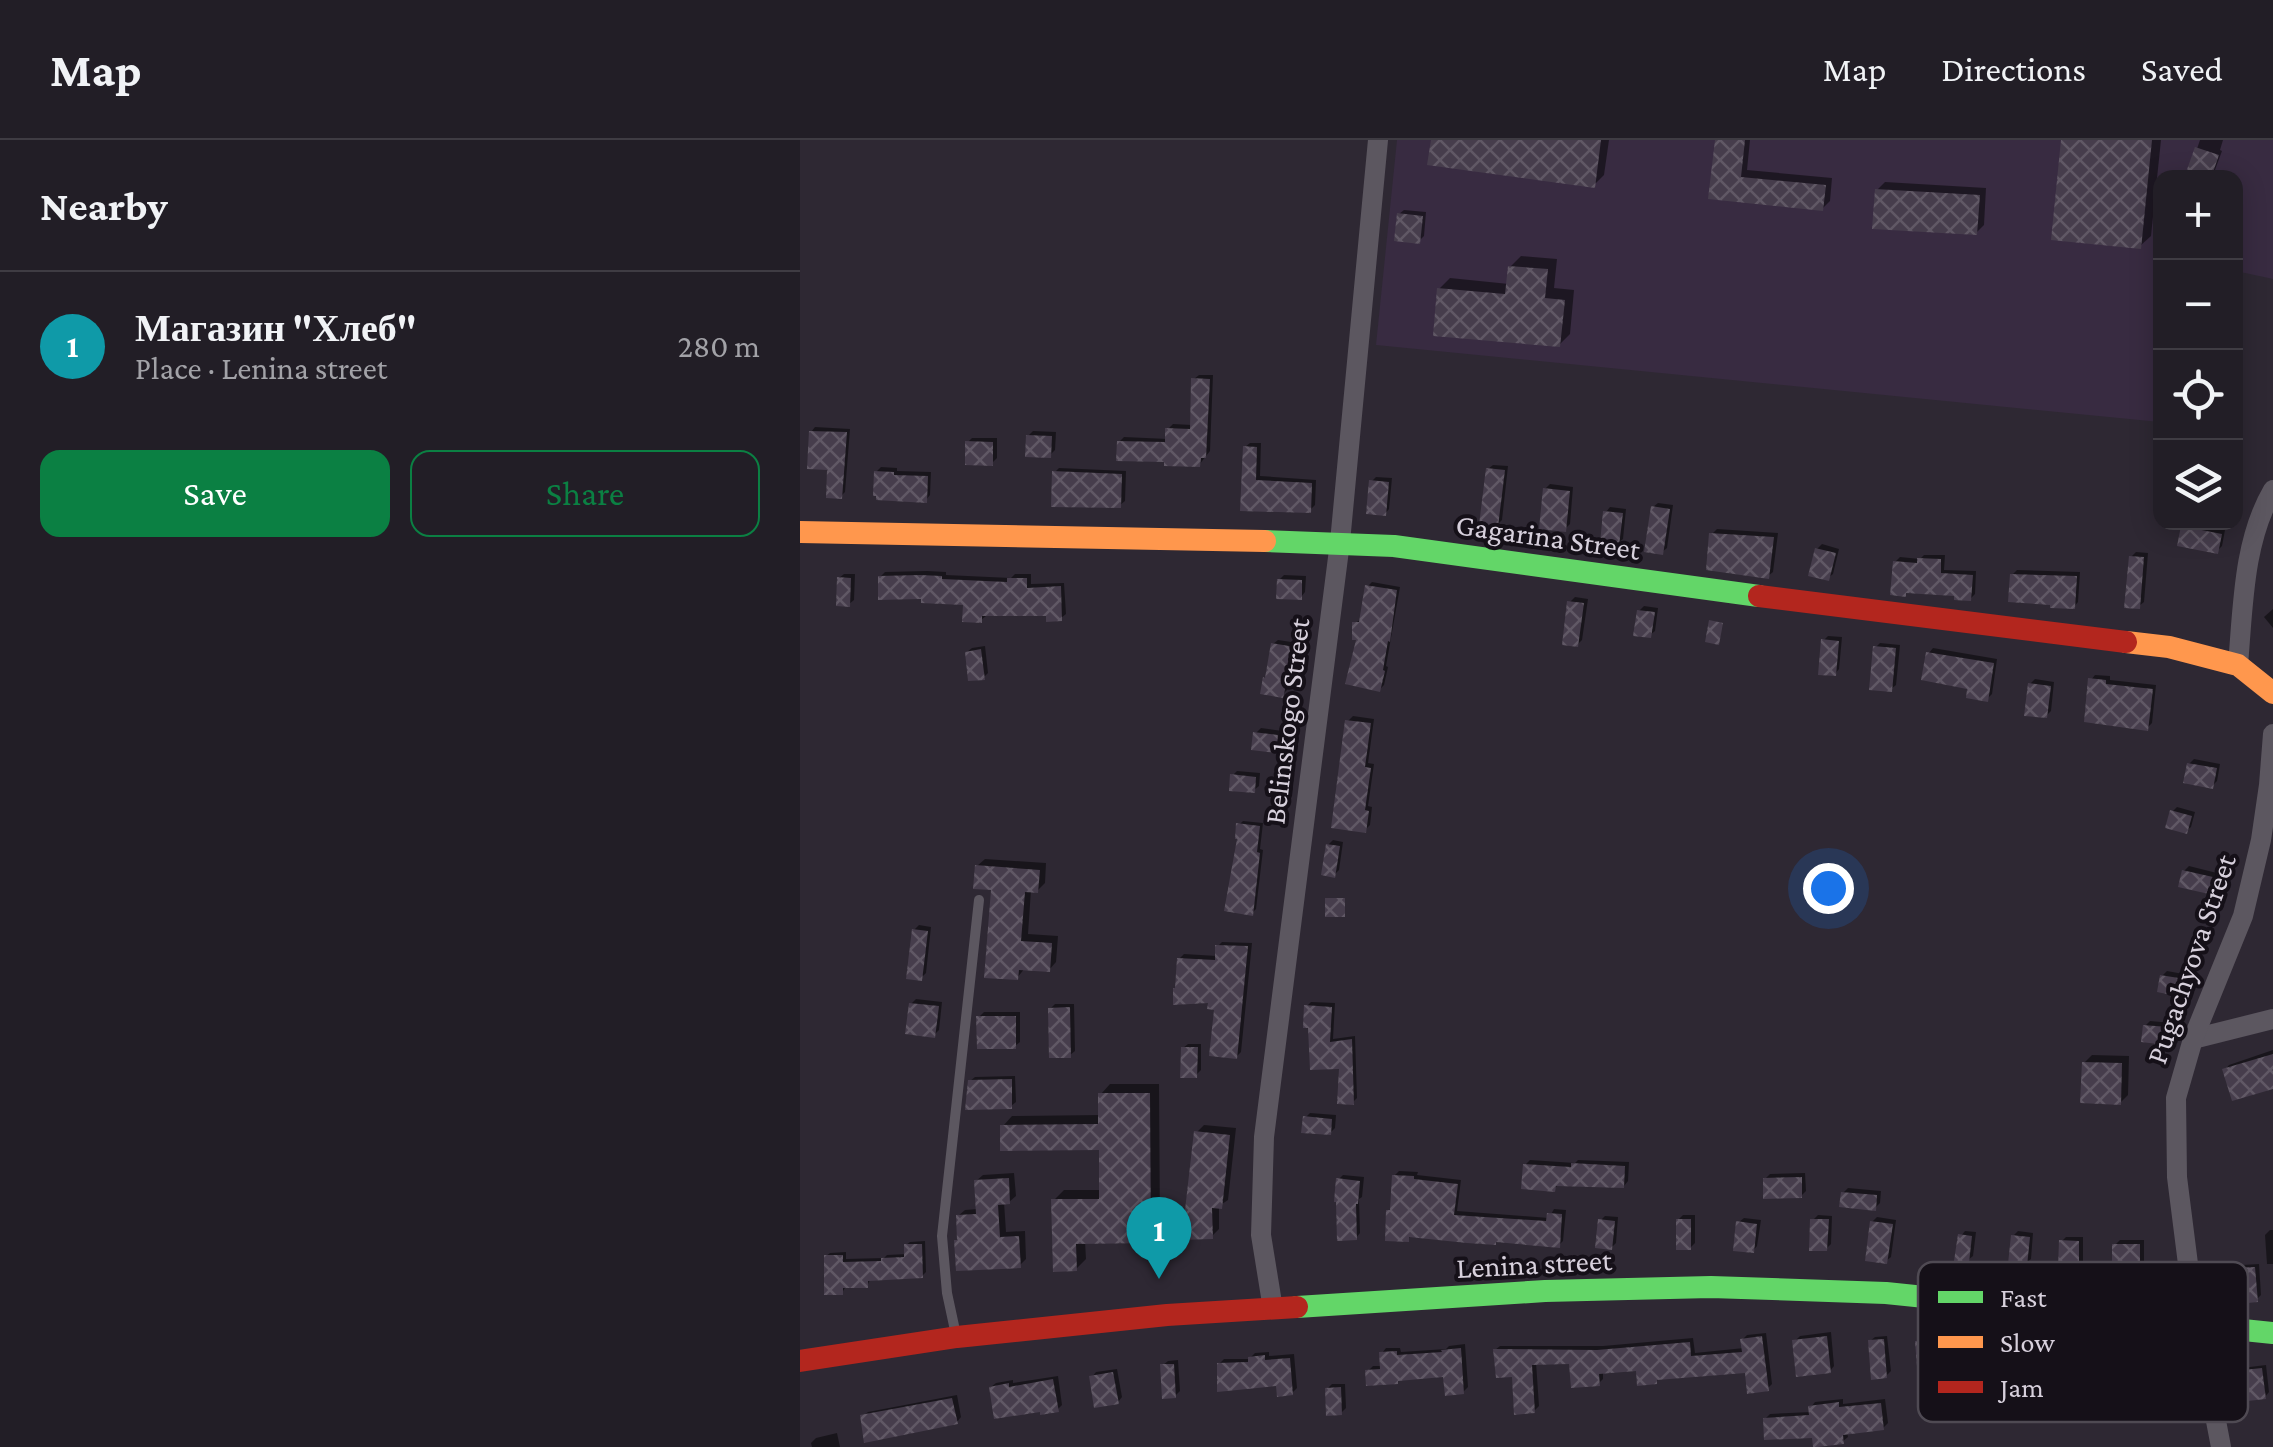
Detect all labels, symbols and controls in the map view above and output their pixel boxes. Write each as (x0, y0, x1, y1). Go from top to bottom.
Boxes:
text: Map (50, 43, 142, 96)
text: Map (1823, 50, 1886, 89)
text: Directions (1941, 50, 2086, 89)
text: Saved (2141, 50, 2223, 89)
map controls (2153, 170, 2243, 530)
button: + (2153, 170, 2243, 260)
text: Nearby (40, 182, 168, 229)
button: − (2153, 260, 2243, 350)
text: Магазин "Хлеб" (135, 307, 417, 349)
text: 1 (67, 328, 78, 364)
text: 280 m (678, 328, 760, 364)
text: Place · Lenina street (135, 350, 387, 386)
button: locate (2153, 350, 2243, 440)
button: layers (2153, 440, 2243, 530)
button: Save (40, 450, 390, 537)
button: Share (410, 450, 760, 537)
street label: Gagarina Street (1454, 507, 1643, 567)
street label: Belinskogo Street (1257, 615, 1317, 826)
street label: Pugachyova Street (2139, 849, 2243, 1068)
your location (1803, 863, 1854, 914)
pin: 1 (1126, 1196, 1192, 1279)
street label: Lenina street (1455, 1243, 1614, 1284)
legend (1918, 1262, 2248, 1422)
text: Fast (2000, 1282, 2047, 1313)
text: Slow (2000, 1327, 2055, 1358)
text: Jam (1997, 1372, 2044, 1403)

